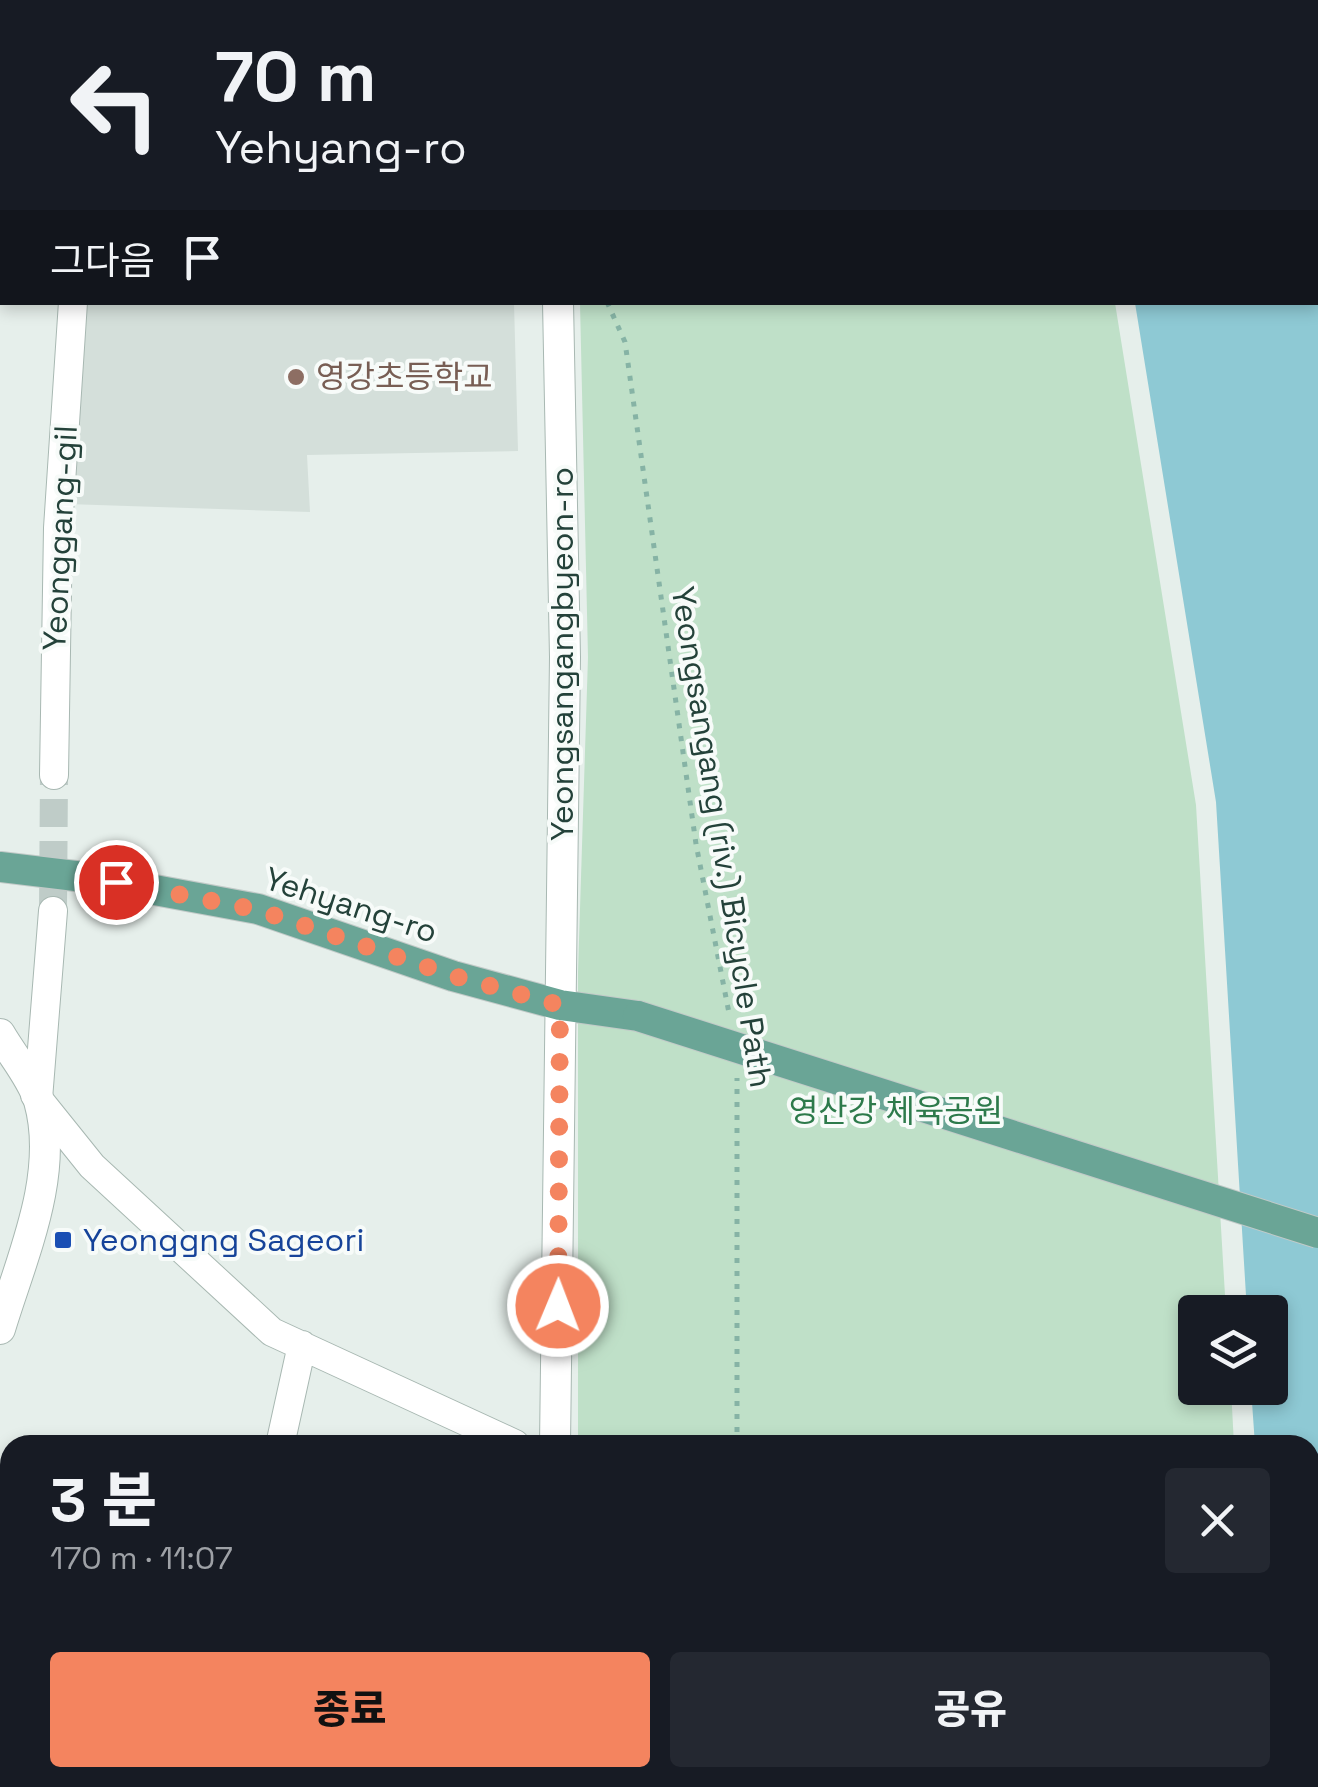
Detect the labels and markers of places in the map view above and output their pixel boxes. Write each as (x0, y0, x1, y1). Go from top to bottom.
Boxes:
place label: 영강초등학교 (316, 357, 493, 397)
marker: 영강초등학교 (285, 366, 307, 388)
pin (74, 840, 159, 925)
place label: Yeonggng Sageori (83, 1220, 364, 1260)
marker: Yeonggng Sageori (52, 1229, 74, 1251)

